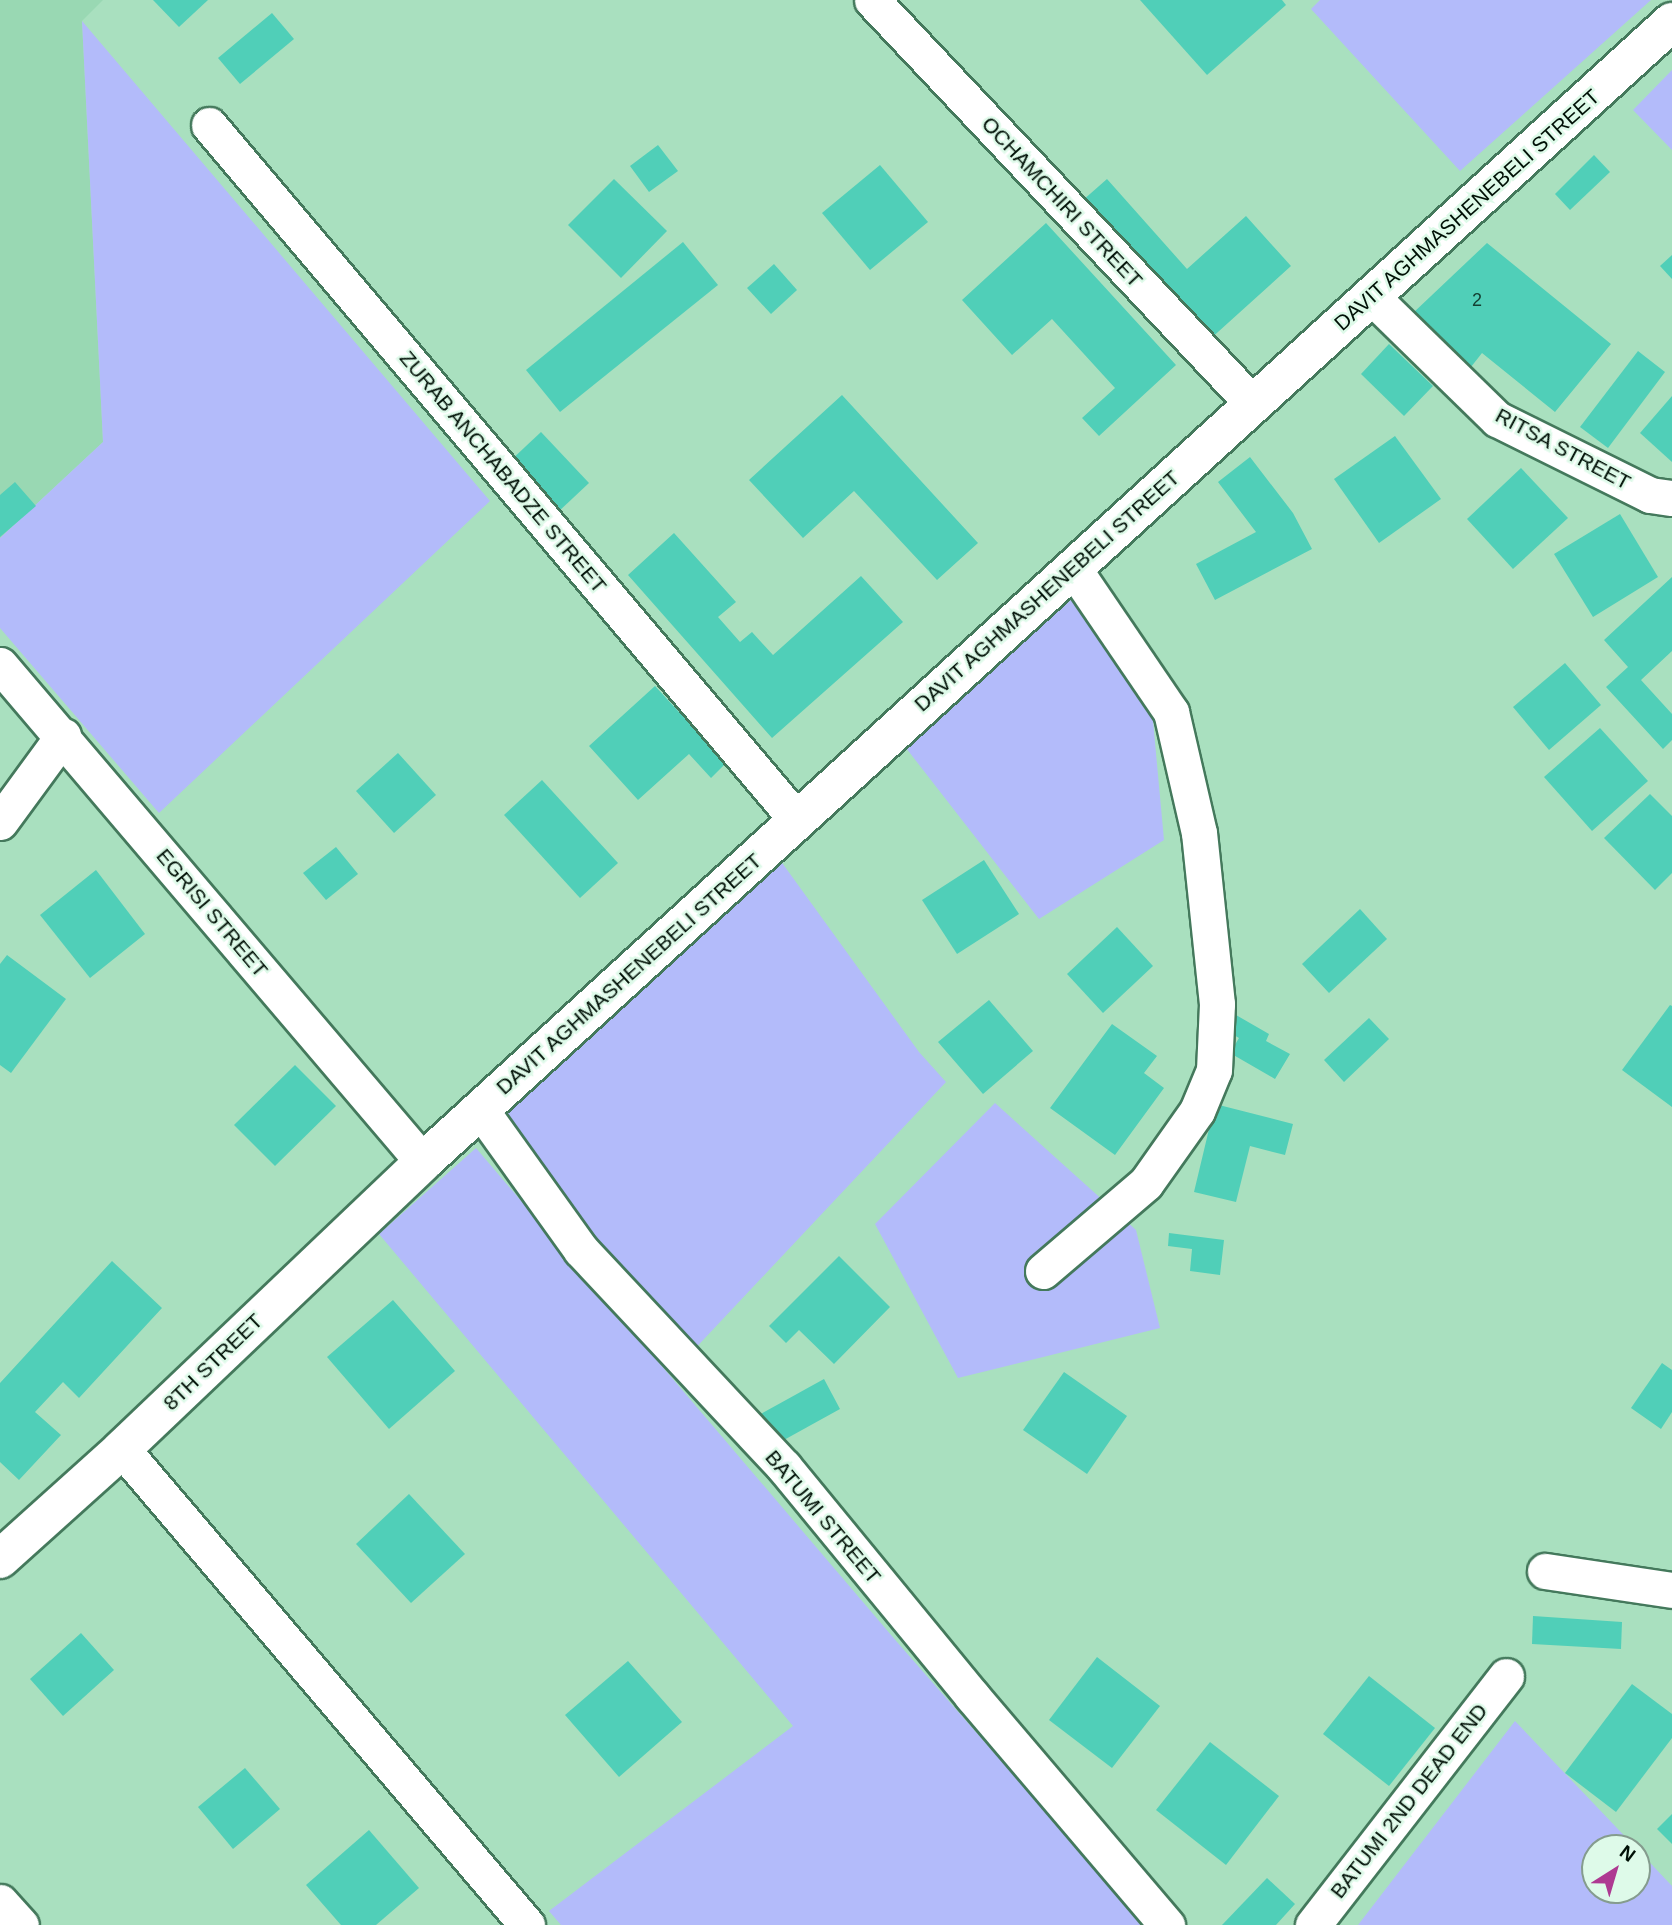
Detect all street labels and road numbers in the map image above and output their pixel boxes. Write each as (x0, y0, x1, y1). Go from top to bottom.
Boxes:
street label: DAVIT AGHMASHENEBELI STREET (1329, 84, 1605, 336)
street label: OCHAMCHIRI STREET (976, 111, 1148, 293)
street label: ZURAB ANCHABADZE STREET (394, 345, 612, 599)
street label: RITSA STREET (1491, 403, 1635, 495)
street label: DAVIT AGHMASHENEBELI STREET (909, 465, 1185, 717)
street label: EGRISI STREET (151, 844, 273, 982)
street label: DAVIT AGHMASHENEBELI STREET (491, 848, 767, 1100)
street label: 8TH STREET (158, 1308, 268, 1416)
street label: BATUMI STREET (760, 1445, 886, 1589)
street label: BATUMI 2ND DEAD END (1325, 1699, 1493, 1903)

